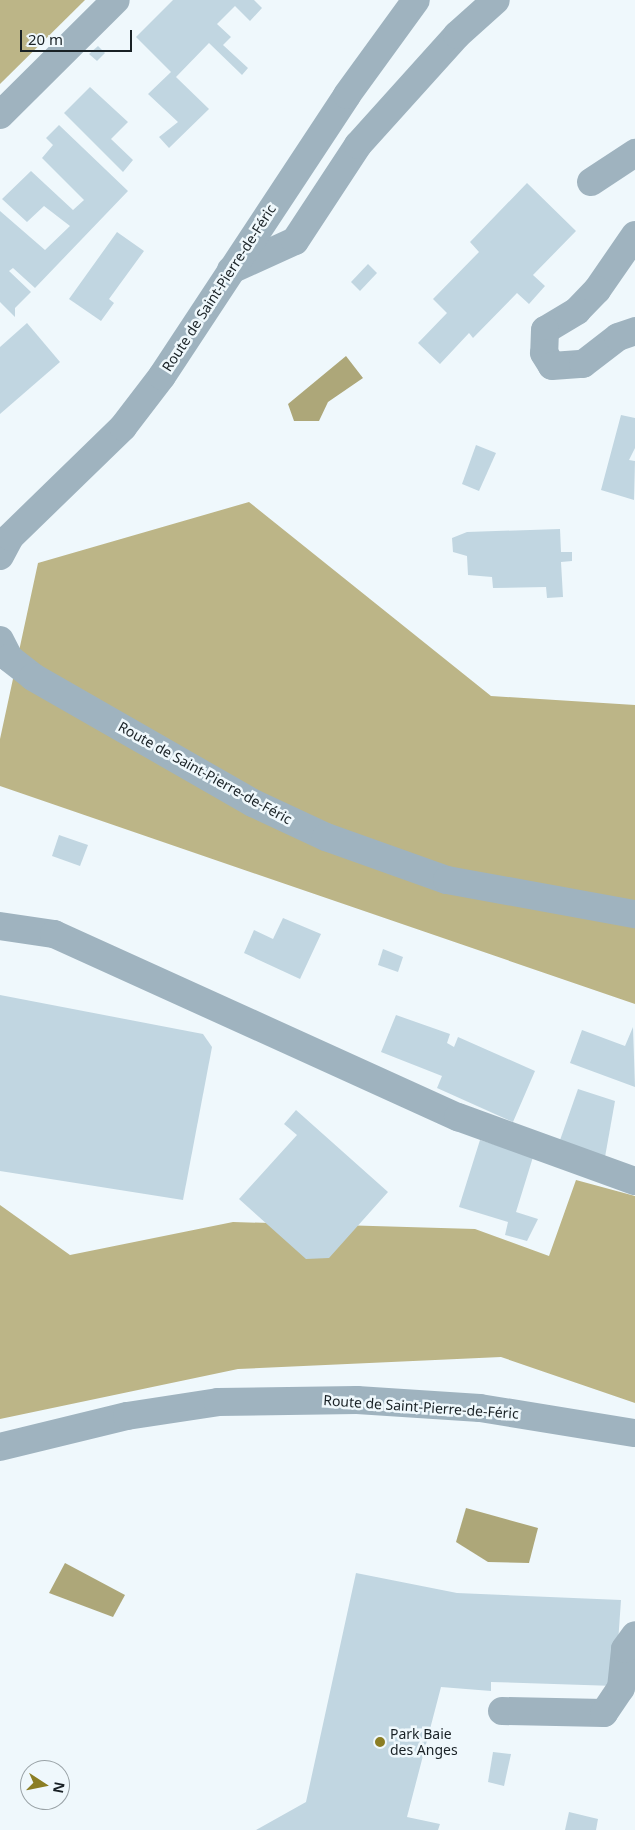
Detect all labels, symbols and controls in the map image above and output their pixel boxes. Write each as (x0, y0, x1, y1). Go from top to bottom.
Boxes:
scale bar (22, 20, 135, 52)
text: 20 m (28, 29, 63, 49)
street label: Route de Saint-Pierre-de-Féric (159, 201, 279, 375)
street label: Route de Saint-Pierre-de-Féric (115, 718, 295, 828)
street label: Route de Saint-Pierre-de-Féric (323, 1392, 519, 1422)
place label: Park Baie des Anges (390, 1726, 458, 1758)
marker: Park Baie des Anges (374, 1736, 386, 1748)
north arrow (20, 1760, 70, 1810)
text: N (49, 1780, 70, 1795)

